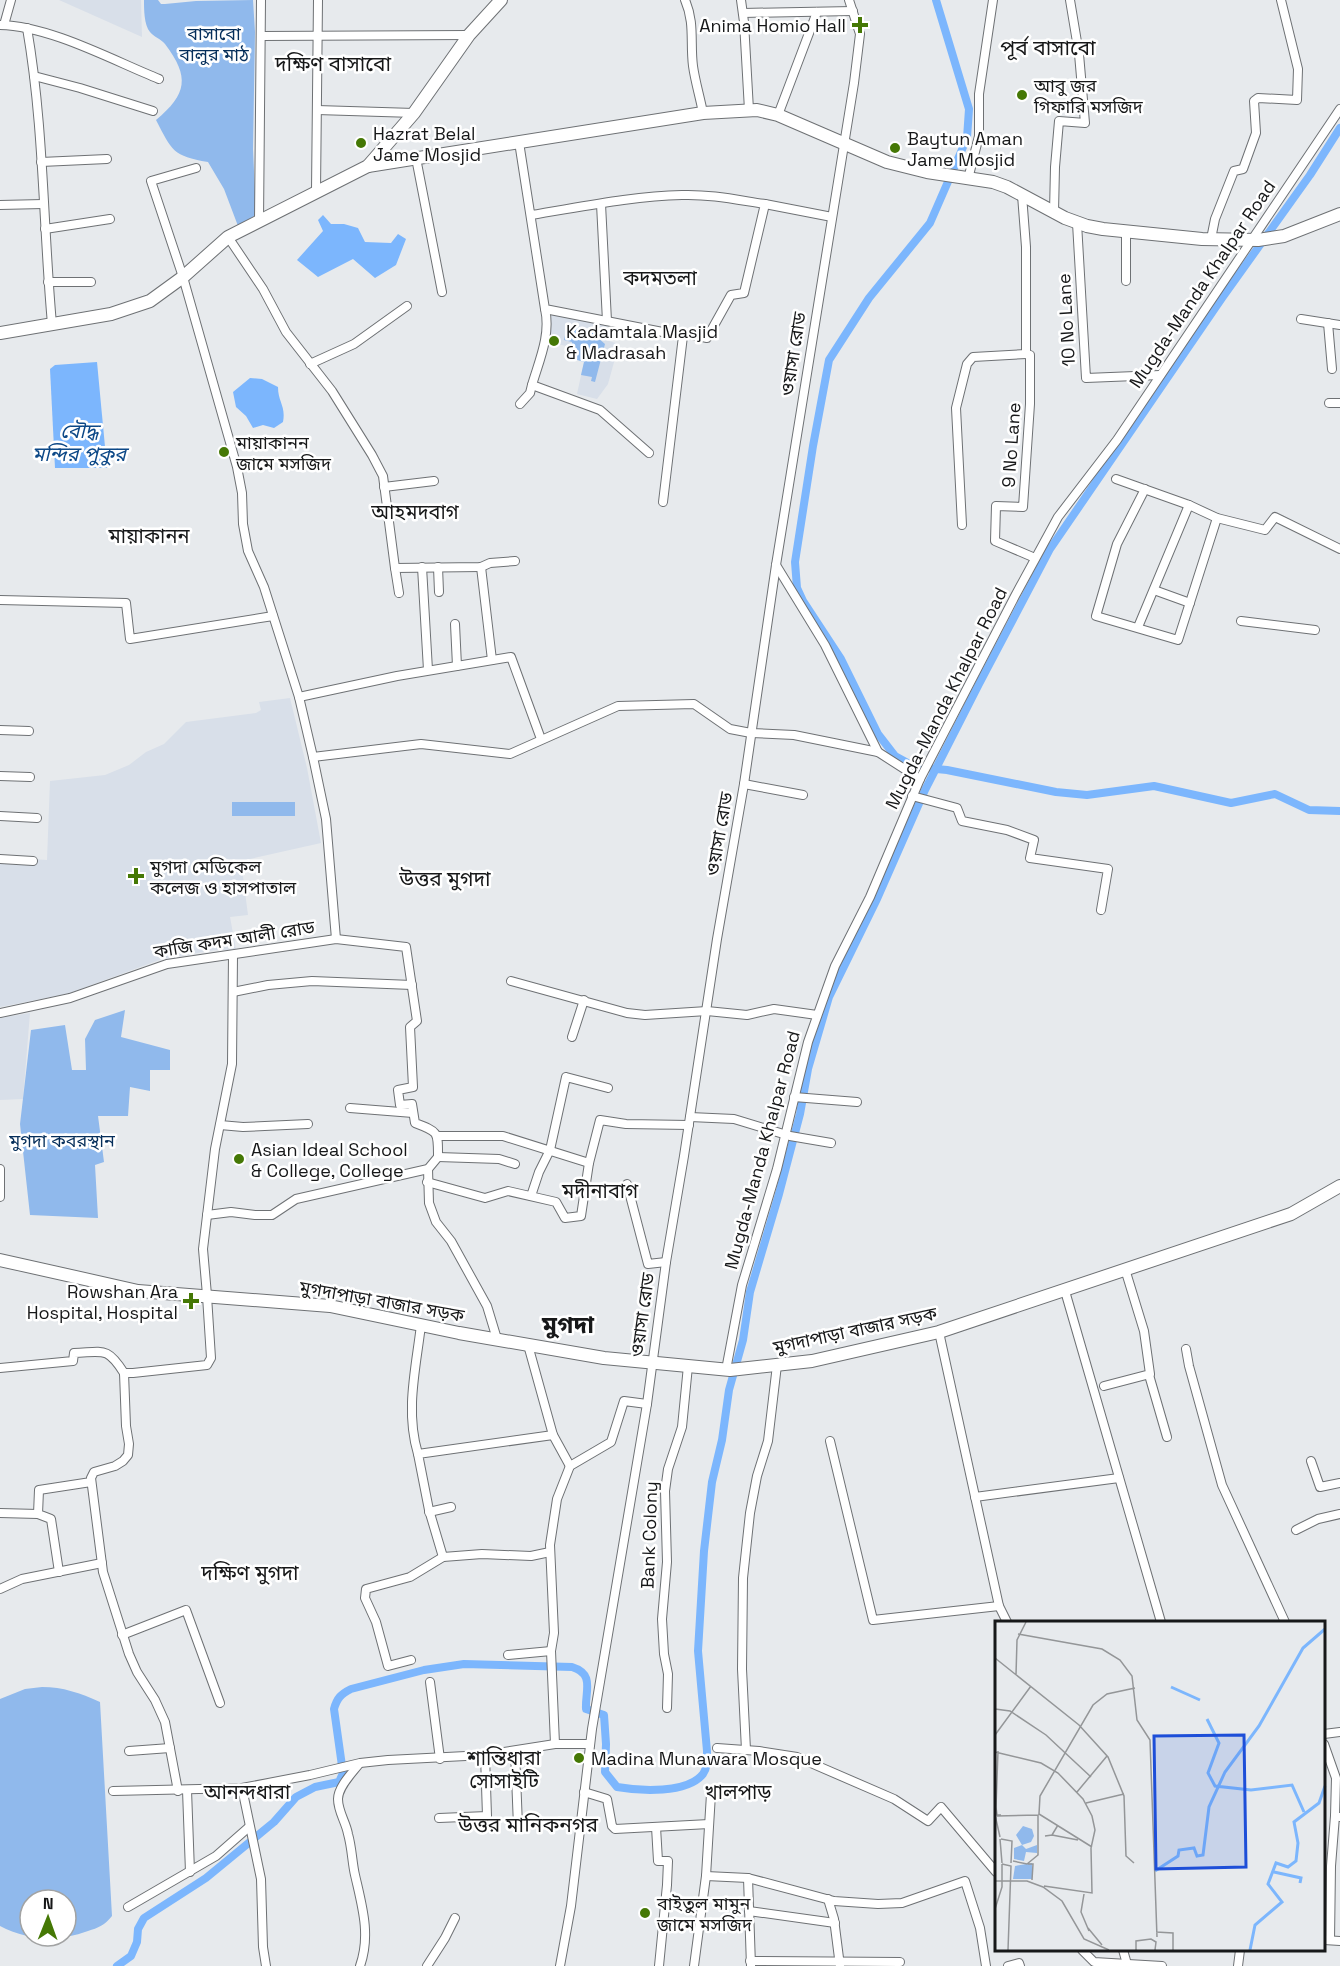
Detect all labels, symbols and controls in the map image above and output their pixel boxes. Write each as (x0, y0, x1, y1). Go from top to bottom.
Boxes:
place label: Anima Homio Hall (699, 14, 846, 37)
marker: Anima Homio Hall (851, 16, 869, 34)
park label: বাসাবো বালুর মাঠ (178, 22, 249, 66)
district label: পূর্ব বাসাবো (1000, 34, 1096, 61)
district label: দক্ষিণ বাসাবো (274, 50, 391, 77)
place label: আবু জর গিফারি মসজিদ (1033, 74, 1144, 118)
marker: আবু জর গিফারি মসজিদ (1015, 88, 1029, 102)
place label: Hazrat Belal Jame Mosjid (373, 122, 481, 166)
place label: Baytun Aman Jame Mosjid (907, 127, 1023, 171)
marker: Hazrat Belal Jame Mosjid (354, 136, 368, 150)
marker: Baytun Aman Jame Mosjid (888, 141, 902, 155)
street label: Mugda-Manda Khalpar Road (1124, 176, 1280, 392)
district label: কদমতলা (622, 265, 697, 291)
street label: 10 No Lane (1052, 273, 1080, 367)
street label: ওয়াসা রোড (775, 310, 811, 398)
place label: Kadamtala Masjid & Madrasah (566, 320, 718, 364)
marker: Kadamtala Masjid & Madrasah (547, 334, 561, 348)
street label: 9 No Lane (997, 402, 1025, 488)
water label: বৌদ্ধ মন্দির পুকুর (32, 418, 130, 467)
place label: মায়াকানন জামে মসজিদ (235, 431, 332, 475)
marker: মায়াকানন জামে মসজিদ (217, 445, 231, 459)
district label: আহমদবাগ (370, 499, 460, 525)
district label: মায়াকানন (108, 523, 190, 549)
street label: Mugda-Manda Khalpar Road (880, 583, 1012, 813)
street label: ওয়াসা রোড (700, 790, 738, 878)
place label: মুগদা মেডিকেল কলেজ ও হাসপাতাল (149, 855, 297, 899)
district label: উত্তর মুগদা (398, 865, 491, 892)
marker: মুগদা মেডিকেল কলেজ ও হাসপাতাল (127, 867, 145, 885)
street label: কাজি কদম আলী রোড (151, 915, 316, 963)
street label: Mugda-Manda Khalpar Road (719, 1028, 805, 1272)
park label: মুগদা কবরস্থান (8, 1129, 116, 1152)
place label: Asian Ideal School & College, College (251, 1138, 408, 1182)
marker: Asian Ideal School & College, College (232, 1152, 246, 1166)
district label: মদীনাবাগ (561, 1178, 639, 1204)
street label: ওয়াসা রোড (625, 1271, 659, 1359)
street label: মুগদাপাড়া বাজার সড়ক (297, 1275, 467, 1327)
place label: Rowshan Ara Hospital, Hospital (27, 1280, 178, 1324)
marker: Rowshan Ara Hospital, Hospital (182, 1292, 200, 1310)
street label: মুগদাপাড়া বাজার সড়ক (770, 1301, 940, 1359)
district label: মুগদা (541, 1309, 595, 1340)
street label: Bank Colony (636, 1481, 662, 1589)
district label: দক্ষিণ মুগদা (200, 1559, 299, 1586)
inset map (995, 1621, 1325, 1951)
district label: শান্তিধারা সোসাইটি (466, 1745, 542, 1794)
place label: Madina Munawara Mosque (591, 1747, 822, 1770)
marker: Madina Munawara Mosque (572, 1751, 586, 1765)
district label: আনন্দধারা (203, 1779, 291, 1805)
district label: খালপাড় (704, 1779, 772, 1805)
district label: উত্তর মানিকনগর (457, 1811, 599, 1838)
north arrow (18, 1888, 78, 1948)
place label: বাইতুল মামুন জামে মসজিদ (656, 1892, 753, 1936)
text: N (43, 1893, 54, 1914)
marker: বাইতুল মামুন জামে মসজিদ (638, 1906, 652, 1920)

